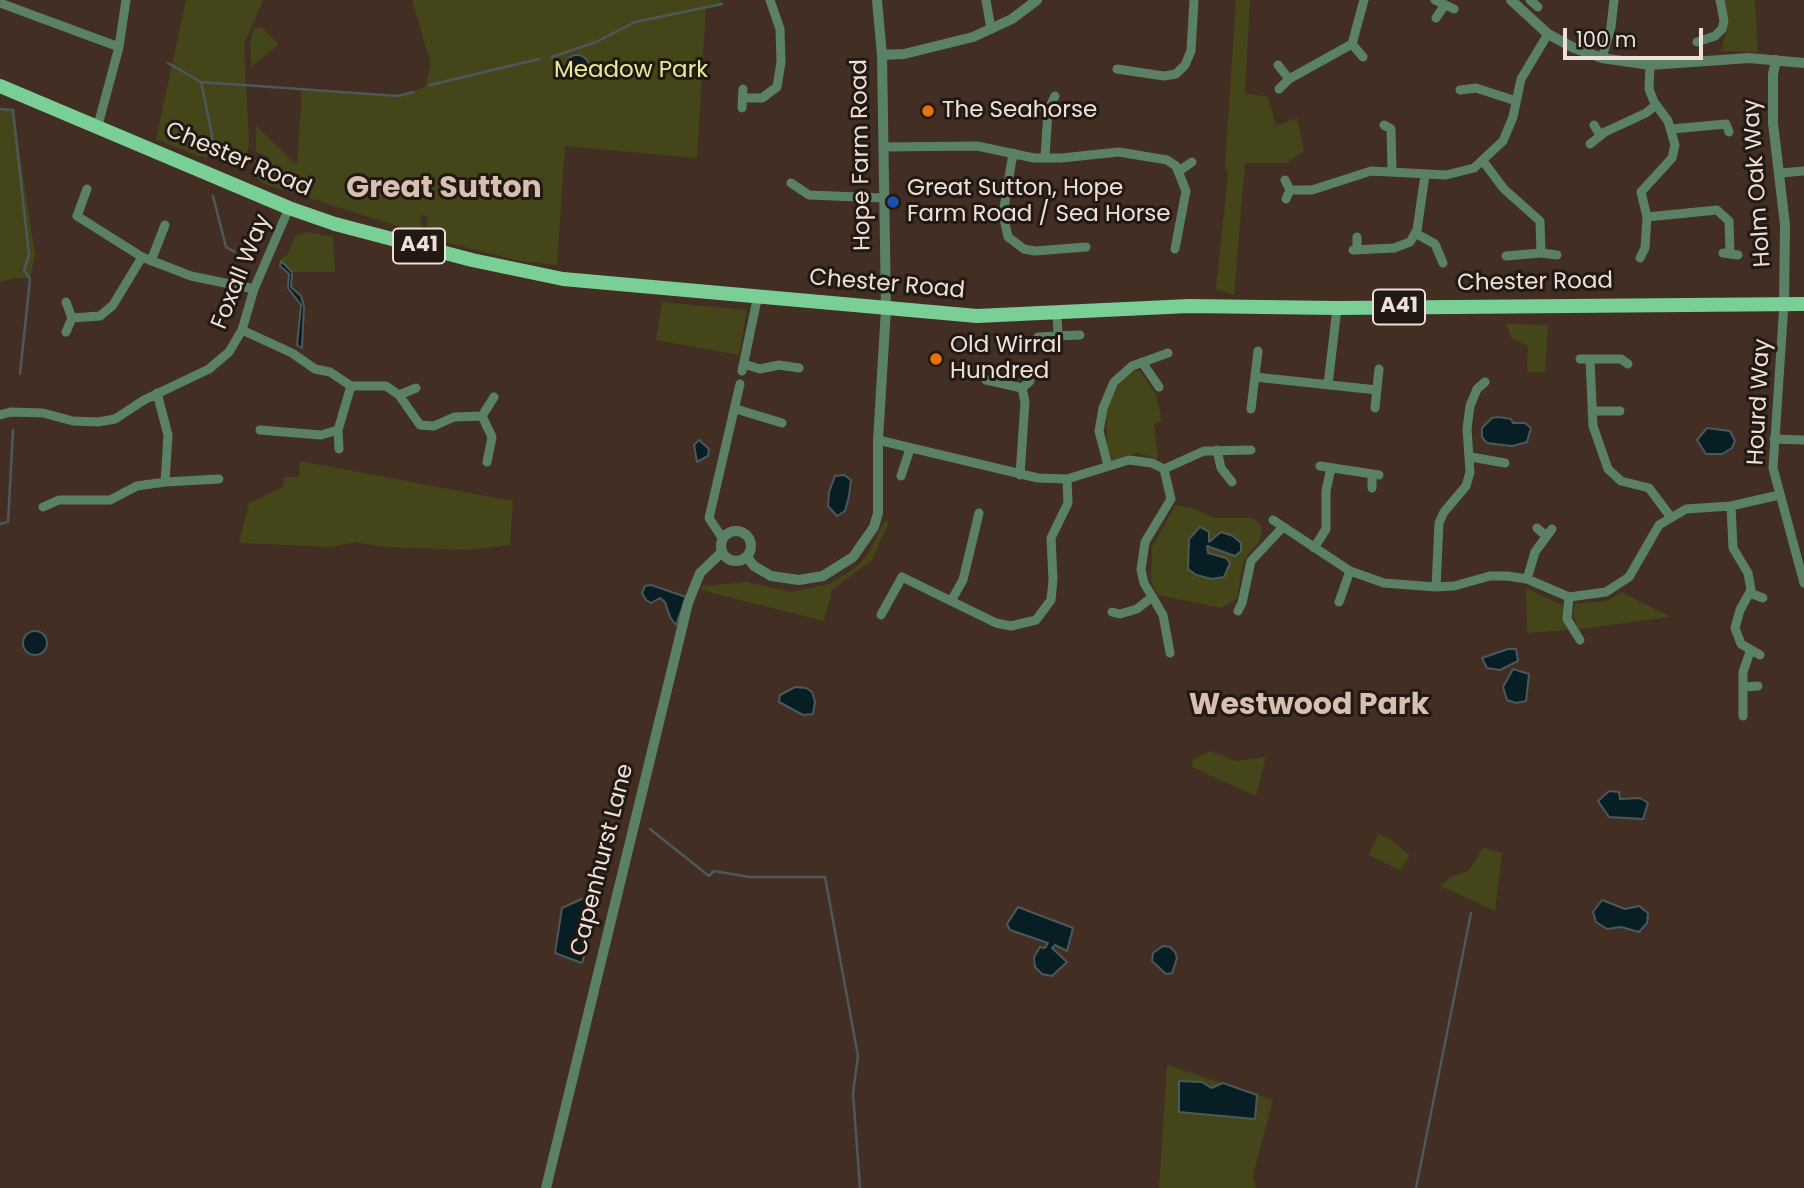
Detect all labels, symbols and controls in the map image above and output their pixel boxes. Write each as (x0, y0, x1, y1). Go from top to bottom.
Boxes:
scale bar (1566, 14, 1706, 58)
text: 100 m (1576, 25, 1636, 54)
park label: Meadow Park (554, 57, 708, 85)
street label: Hope Farm Road (847, 59, 877, 251)
place label: The Seahorse (942, 97, 1097, 125)
street label: Holm Oak Way (1738, 98, 1778, 268)
marker: The Seahorse (920, 103, 936, 119)
street label: Chester Road (161, 117, 315, 203)
district label: Great Sutton (346, 171, 542, 207)
place label: Great Sutton, Hope Farm Road / Sea Horse (907, 175, 1171, 229)
marker: Great Sutton, Hope Farm Road / Sea Horse (885, 194, 901, 210)
street label: Foxall Way (206, 211, 278, 333)
road number: A41 (393, 229, 445, 264)
street label: Chester Road (808, 264, 966, 306)
street label: Chester Road (1457, 268, 1613, 298)
road number: A41 (1373, 290, 1425, 324)
place label: Old Wirral Hundred (950, 332, 1062, 386)
street label: Hourd Way (1743, 338, 1777, 466)
marker: Old Wirral Hundred (928, 351, 944, 367)
district label: Westwood Park (1189, 688, 1429, 724)
street label: Capenhurst Lane (566, 761, 640, 959)

